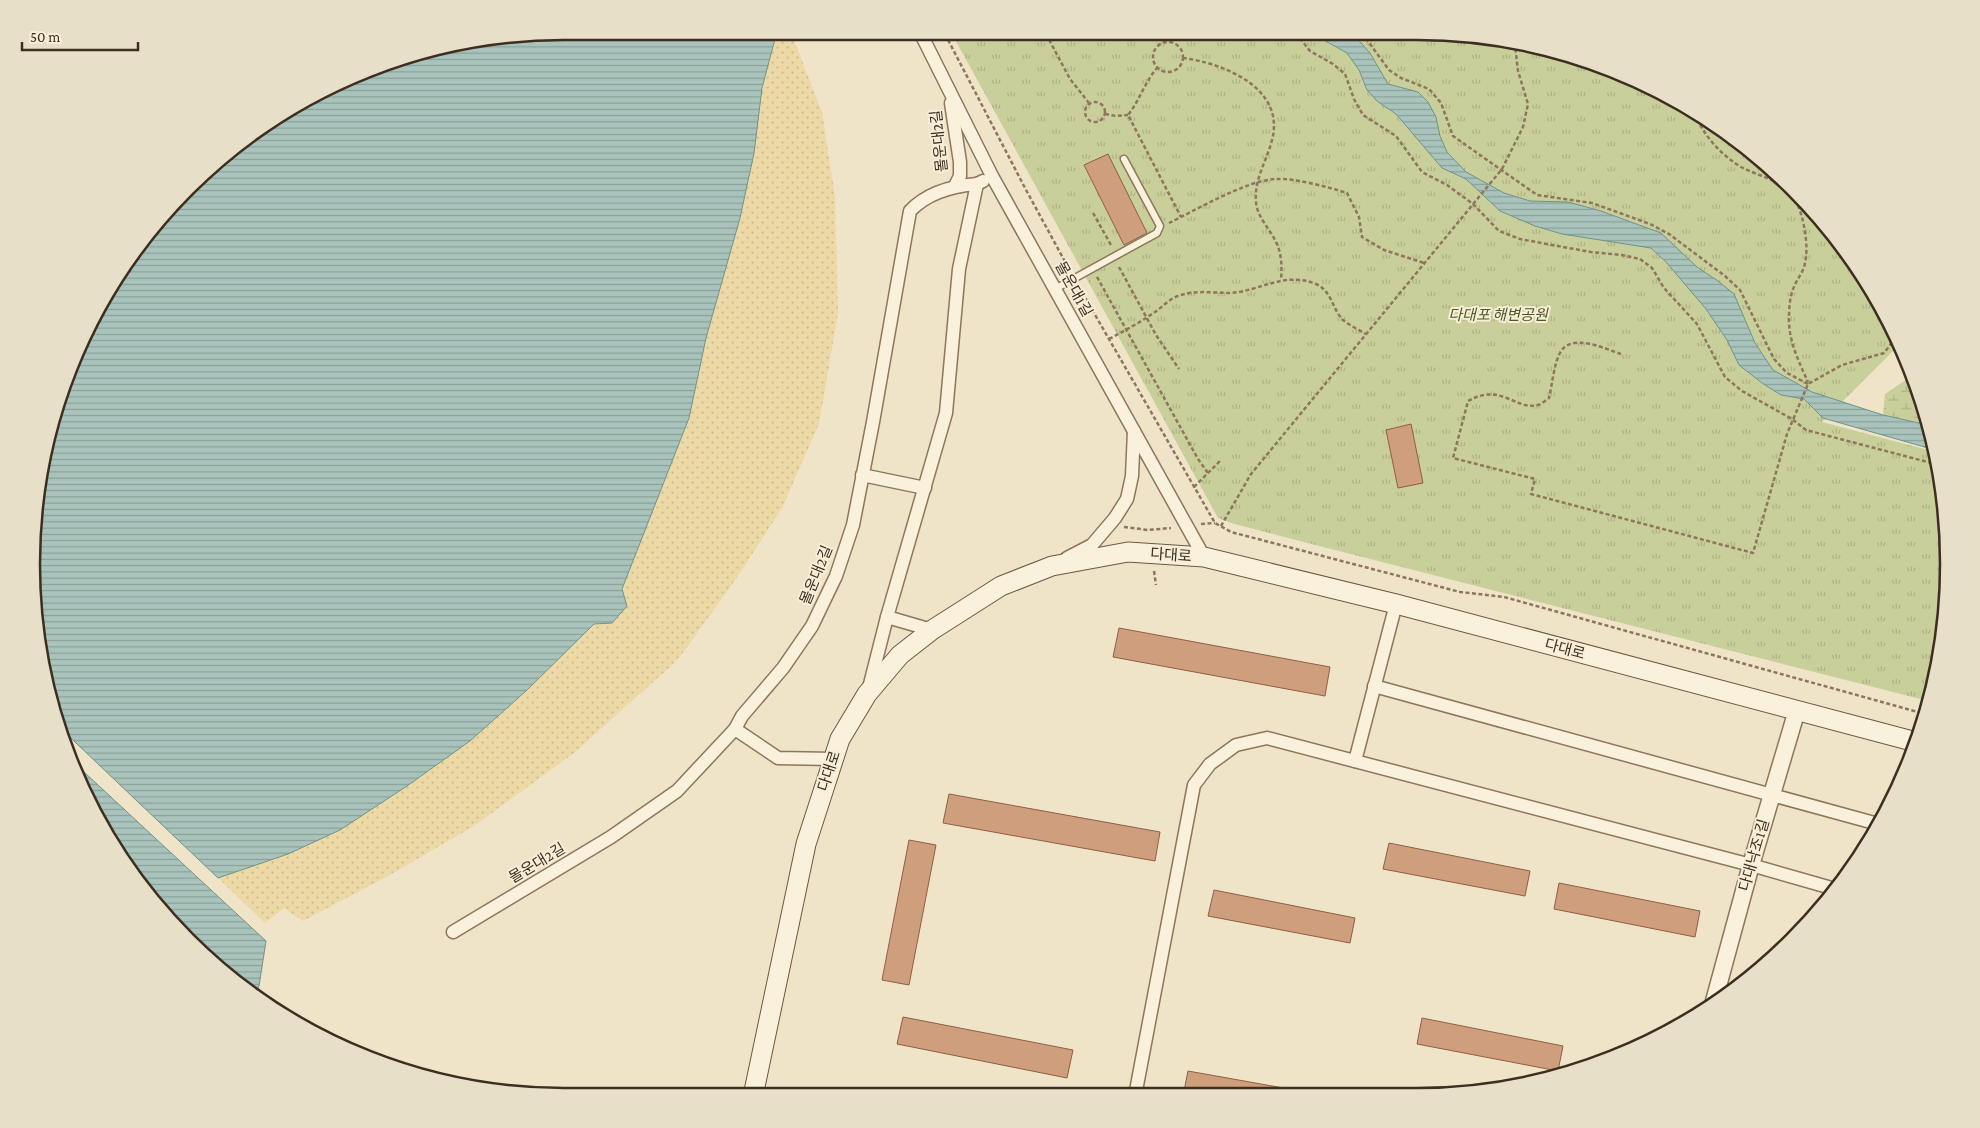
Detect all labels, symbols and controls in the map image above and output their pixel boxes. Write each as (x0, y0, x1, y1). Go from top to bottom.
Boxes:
scale bar (22, 20, 139, 52)
text: 50 m (30, 29, 60, 45)
street label: 몰운대2길 (928, 109, 950, 173)
street label: 몰운대1길 (1052, 259, 1096, 319)
park label: 다대포 해변공원 (1448, 307, 1549, 323)
street label: 몰운대2길 (797, 543, 835, 607)
street label: 다대로 (1150, 546, 1192, 564)
street label: 다대로 (1543, 636, 1587, 662)
street label: 다대로 (815, 749, 843, 793)
street label: 다대낙조1길 (1736, 817, 1772, 893)
street label: 몰운대2길 (506, 840, 568, 886)

